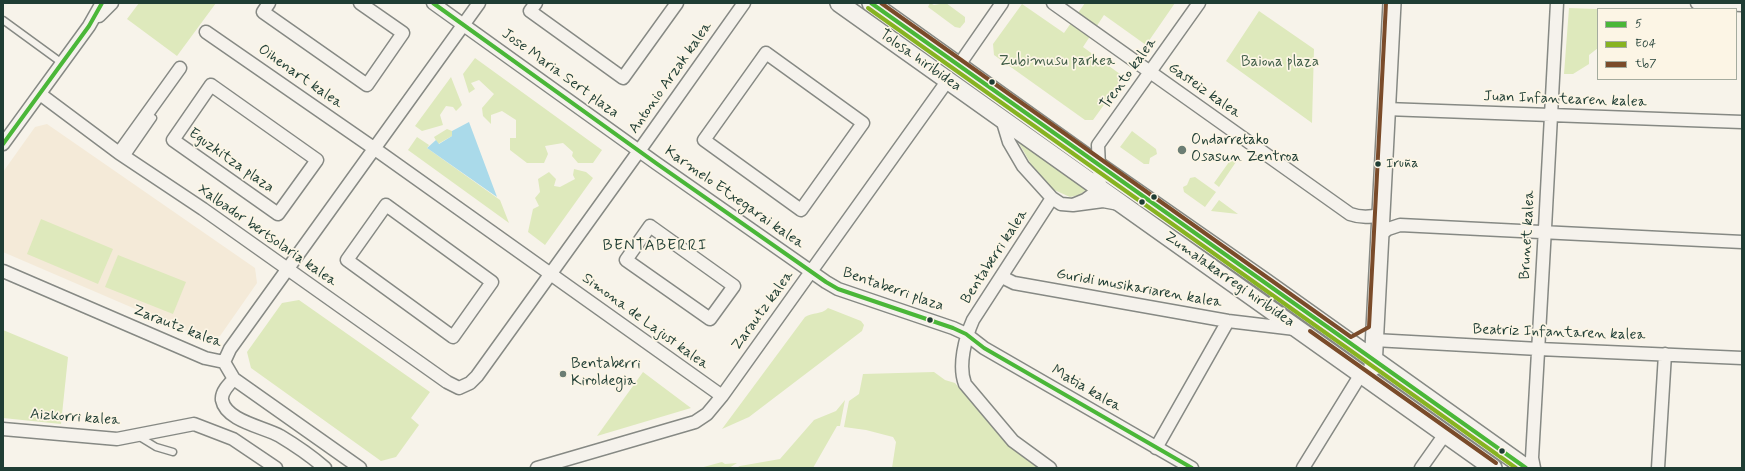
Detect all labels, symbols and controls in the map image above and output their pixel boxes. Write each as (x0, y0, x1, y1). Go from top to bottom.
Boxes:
legend (1597, 8, 1737, 80)
text: 5 (1635, 16, 1642, 32)
street label: Antonio Arzak kalea (626, 19, 716, 137)
street label: Jose Maria Sert plaza (498, 25, 622, 123)
street label: Tolosa hiribidea (876, 26, 964, 96)
street label: Trento kalea (1097, 35, 1161, 113)
text: E04 (1635, 36, 1656, 52)
street label: Oihenart kalea (254, 41, 346, 113)
park label: Zubimusu parkea (999, 53, 1115, 71)
park label: Baiona plaza (1241, 54, 1319, 72)
text: tb7 (1635, 56, 1656, 72)
street label: Gasteiz kalea (1164, 59, 1244, 123)
unlabelled marker (987, 77, 997, 87)
street label: Juan Infantearen kalea (1483, 88, 1647, 112)
street label: Eguzkitza plaza (185, 125, 277, 197)
place label: Ondarretako Osasun Zentroa (1191, 132, 1299, 167)
street label: Karmelo Etxegarai kalea (661, 143, 807, 253)
marker: Ondarretako Osasun Zentroa (1176, 144, 1188, 156)
place label: Iruña (1386, 156, 1418, 172)
marker: Iruña (1373, 159, 1383, 169)
street label: Xalbador bertsolaria kalea (194, 181, 340, 291)
street label: Brunet kalea (1517, 190, 1539, 280)
unlabelled marker (1149, 192, 1159, 202)
unlabelled marker (1137, 197, 1147, 207)
street label: Bentaberri kalea (958, 206, 1032, 308)
street label: Zumalakarregi hiribidea (1160, 228, 1298, 332)
district label: BENTABERRI (601, 237, 709, 257)
street label: Bentaberri plaza (840, 264, 946, 316)
street label: Guridi musikariaren kalea (1055, 266, 1223, 312)
street label: Zarautz kalea (728, 268, 798, 354)
street label: Simona de Lajust kalea (578, 270, 712, 374)
street label: Zarautz kalea (130, 302, 224, 352)
unlabelled marker (925, 315, 935, 325)
street label: Beatriz Infantaren kalea (1472, 321, 1646, 345)
place label: Bentaberri Kiroldegia (571, 356, 641, 391)
street label: Matia kalea (1048, 362, 1124, 416)
marker: Bentaberri Kiroldegia (558, 369, 568, 379)
street label: Aizkorri kalea (29, 406, 121, 430)
unlabelled marker (1497, 446, 1507, 456)

